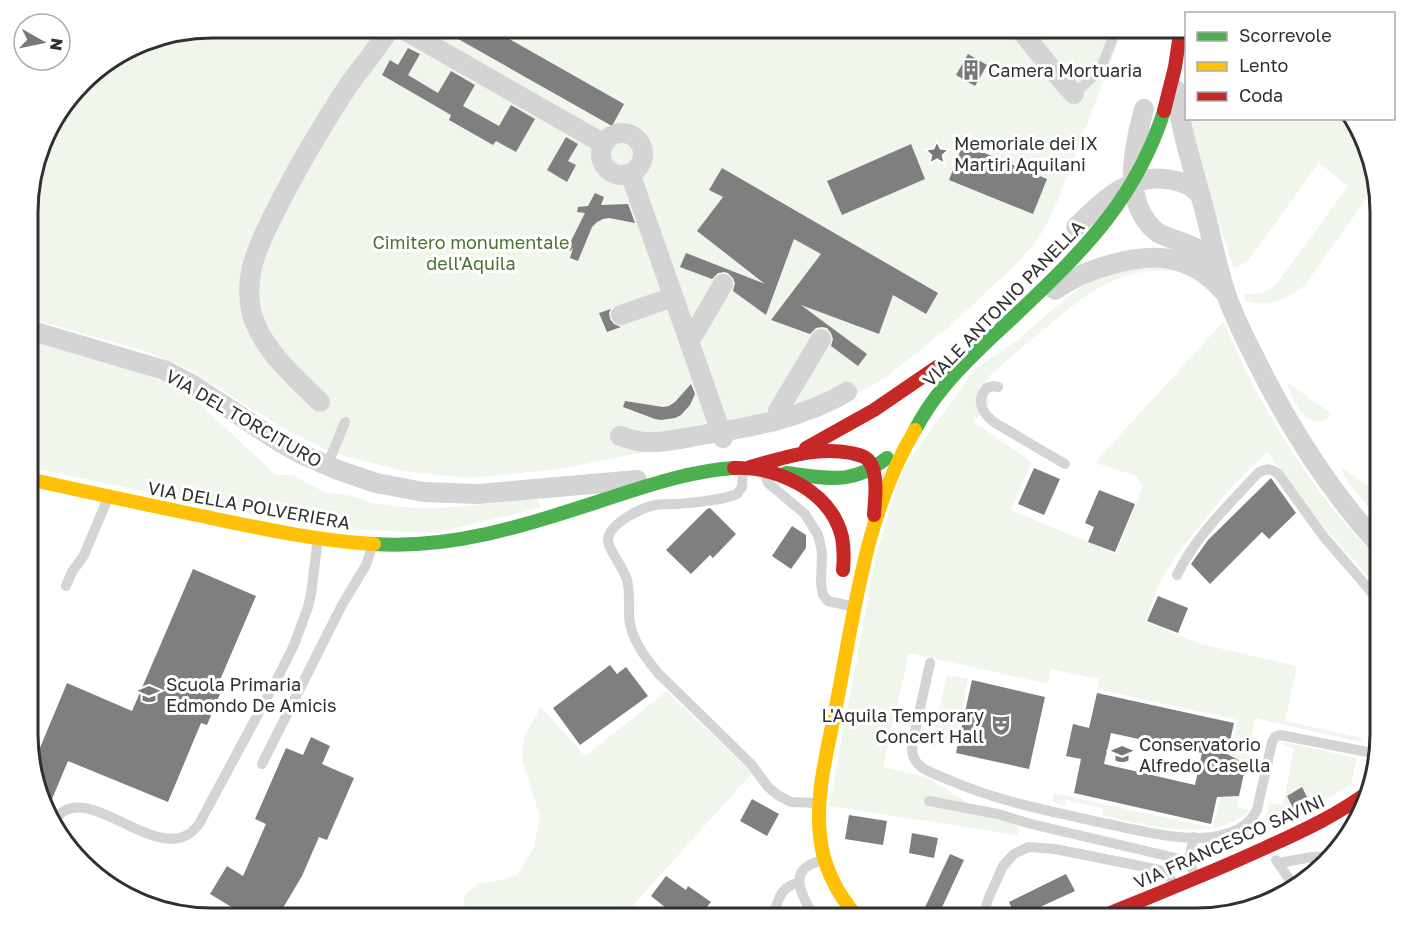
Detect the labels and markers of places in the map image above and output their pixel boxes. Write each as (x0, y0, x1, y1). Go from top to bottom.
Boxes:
building icon: Camera Mortuaria (959, 58, 983, 82)
place label: Camera Mortuaria (988, 59, 1142, 81)
place label: Memoriale dei IX Martiri Aquilani (954, 132, 1098, 175)
place icon: Memoriale dei IX Martiri Aquilani (925, 141, 949, 165)
place label: Scuola Primaria Edmondo De Amicis (166, 673, 337, 716)
school or university icon: Scuola Primaria Edmondo De Amicis (137, 682, 161, 706)
place label: L'Aquila Temporary Concert Hall (821, 704, 984, 747)
theatre icon: L'Aquila Temporary Concert Hall (989, 713, 1013, 737)
place label: Conservatorio Alfredo Casella (1139, 733, 1270, 776)
school or university icon: Conservatorio Alfredo Casella (1110, 742, 1134, 766)

